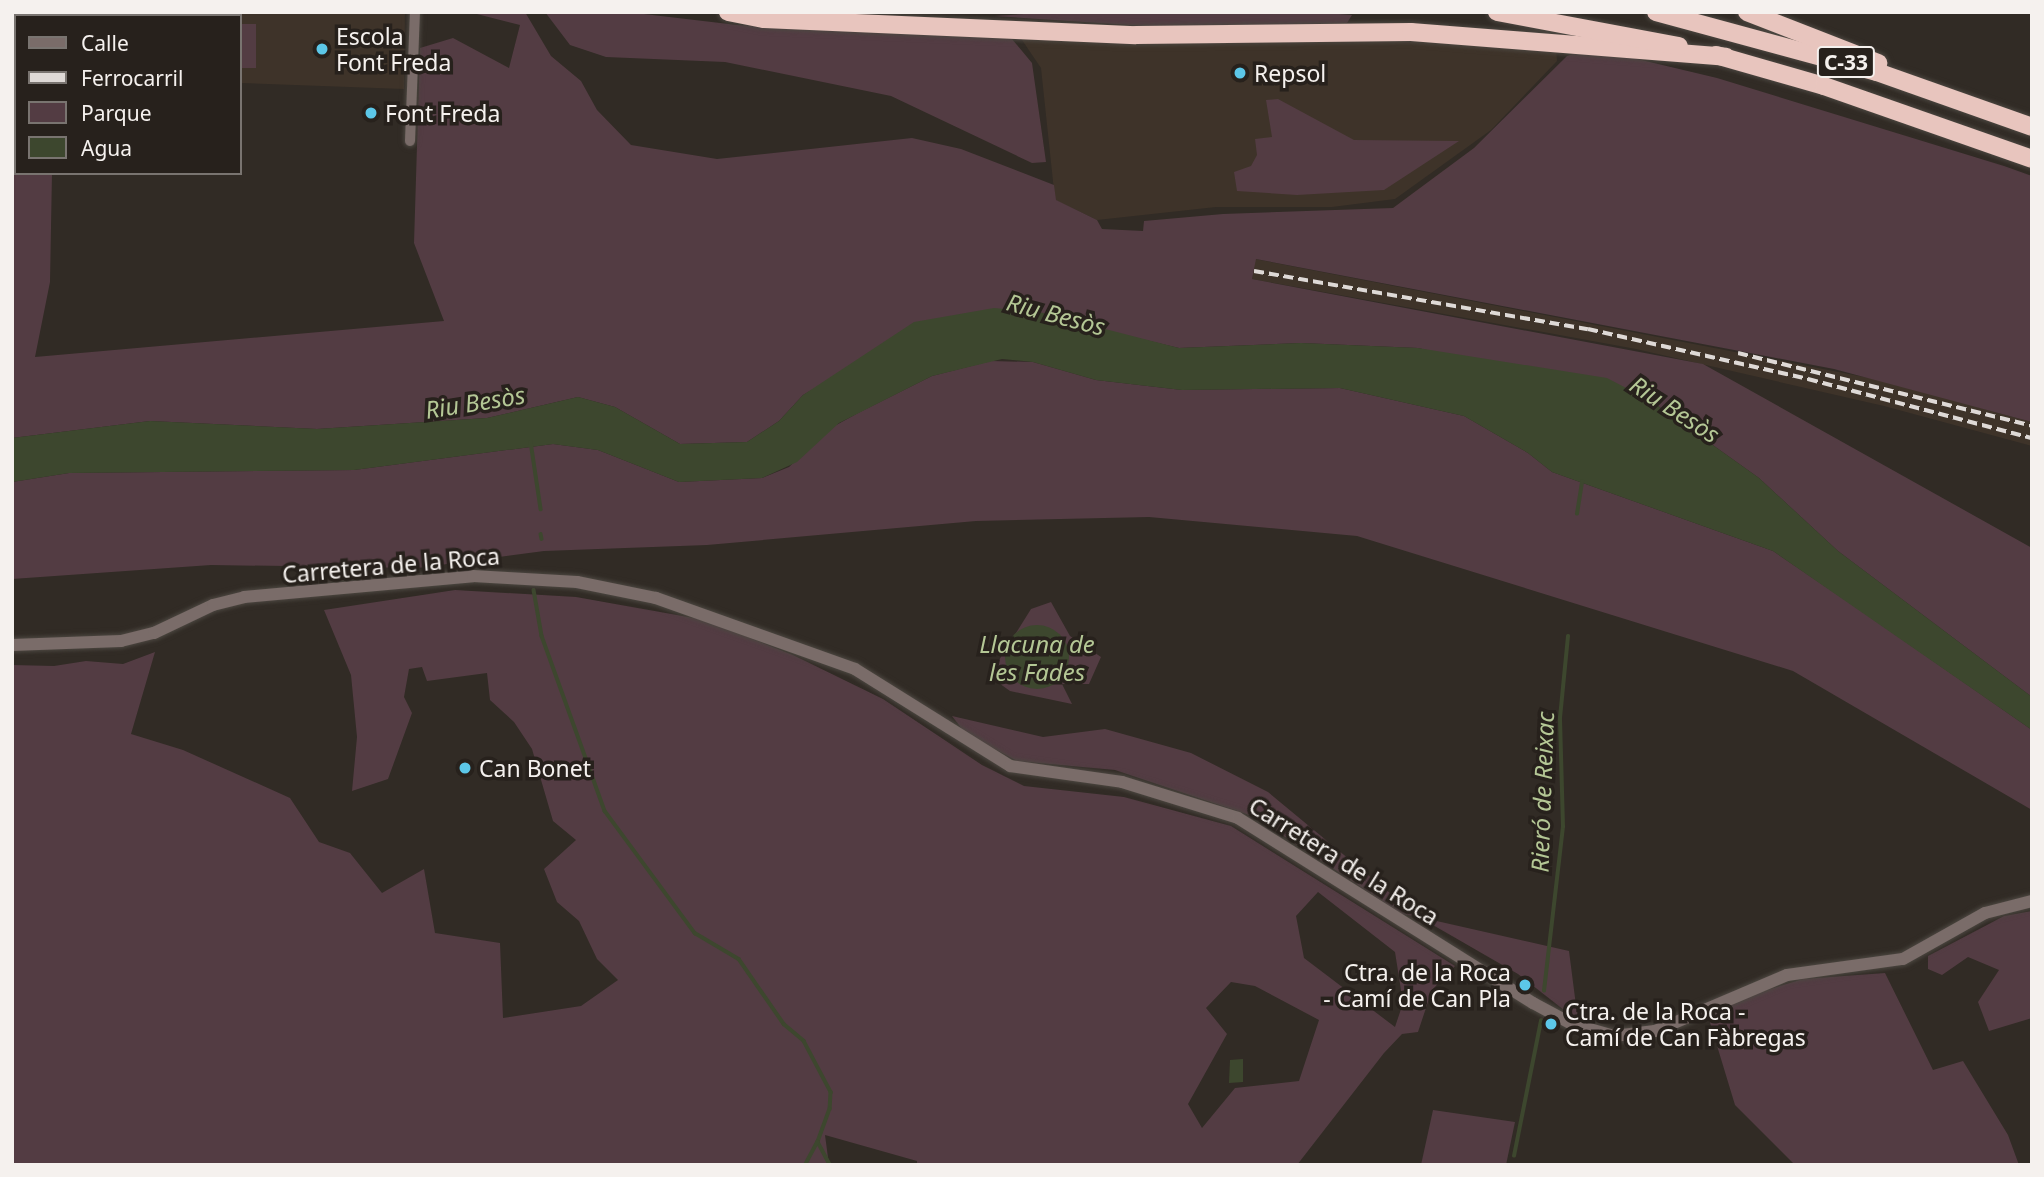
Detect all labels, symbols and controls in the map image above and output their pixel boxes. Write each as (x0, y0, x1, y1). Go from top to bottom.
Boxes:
legend (14, 14, 242, 175)
place label: Escola Font Freda (336, 22, 451, 76)
text: Calle (81, 29, 129, 57)
marker: Escola Font Freda (314, 41, 330, 57)
road number: C-33 (1816, 44, 1876, 80)
place label: Repsol (1254, 59, 1326, 87)
text: Ferrocarril (81, 64, 183, 92)
marker: Repsol (1232, 65, 1248, 81)
text: Parque (81, 99, 151, 127)
place label: Font Freda (385, 99, 500, 127)
marker: Font Freda (363, 105, 379, 121)
text: Agua (81, 134, 132, 162)
water label: Riu Besòs (1004, 287, 1108, 341)
water label: Riu Besòs (1625, 369, 1725, 449)
water label: Riu Besòs (423, 380, 527, 424)
street label: Carretera de la Roca (281, 542, 501, 588)
water label: Llacuna de les Fades (979, 630, 1095, 686)
water label: Rieró de Reixac (1525, 711, 1559, 873)
place label: Can Bonet (479, 754, 591, 782)
marker: Can Bonet (457, 760, 473, 776)
street label: Carretera de la Roca (1244, 791, 1444, 931)
place label: Ctra. de la Roca - Camí de Can Pla (1323, 958, 1511, 1012)
marker: Ctra. de la Roca - Camí de Can Pla (1517, 977, 1533, 993)
place label: Ctra. de la Roca - Camí de Can Fàbregas (1565, 997, 1806, 1051)
marker: Ctra. de la Roca - Camí de Can Fàbregas (1543, 1016, 1559, 1032)

